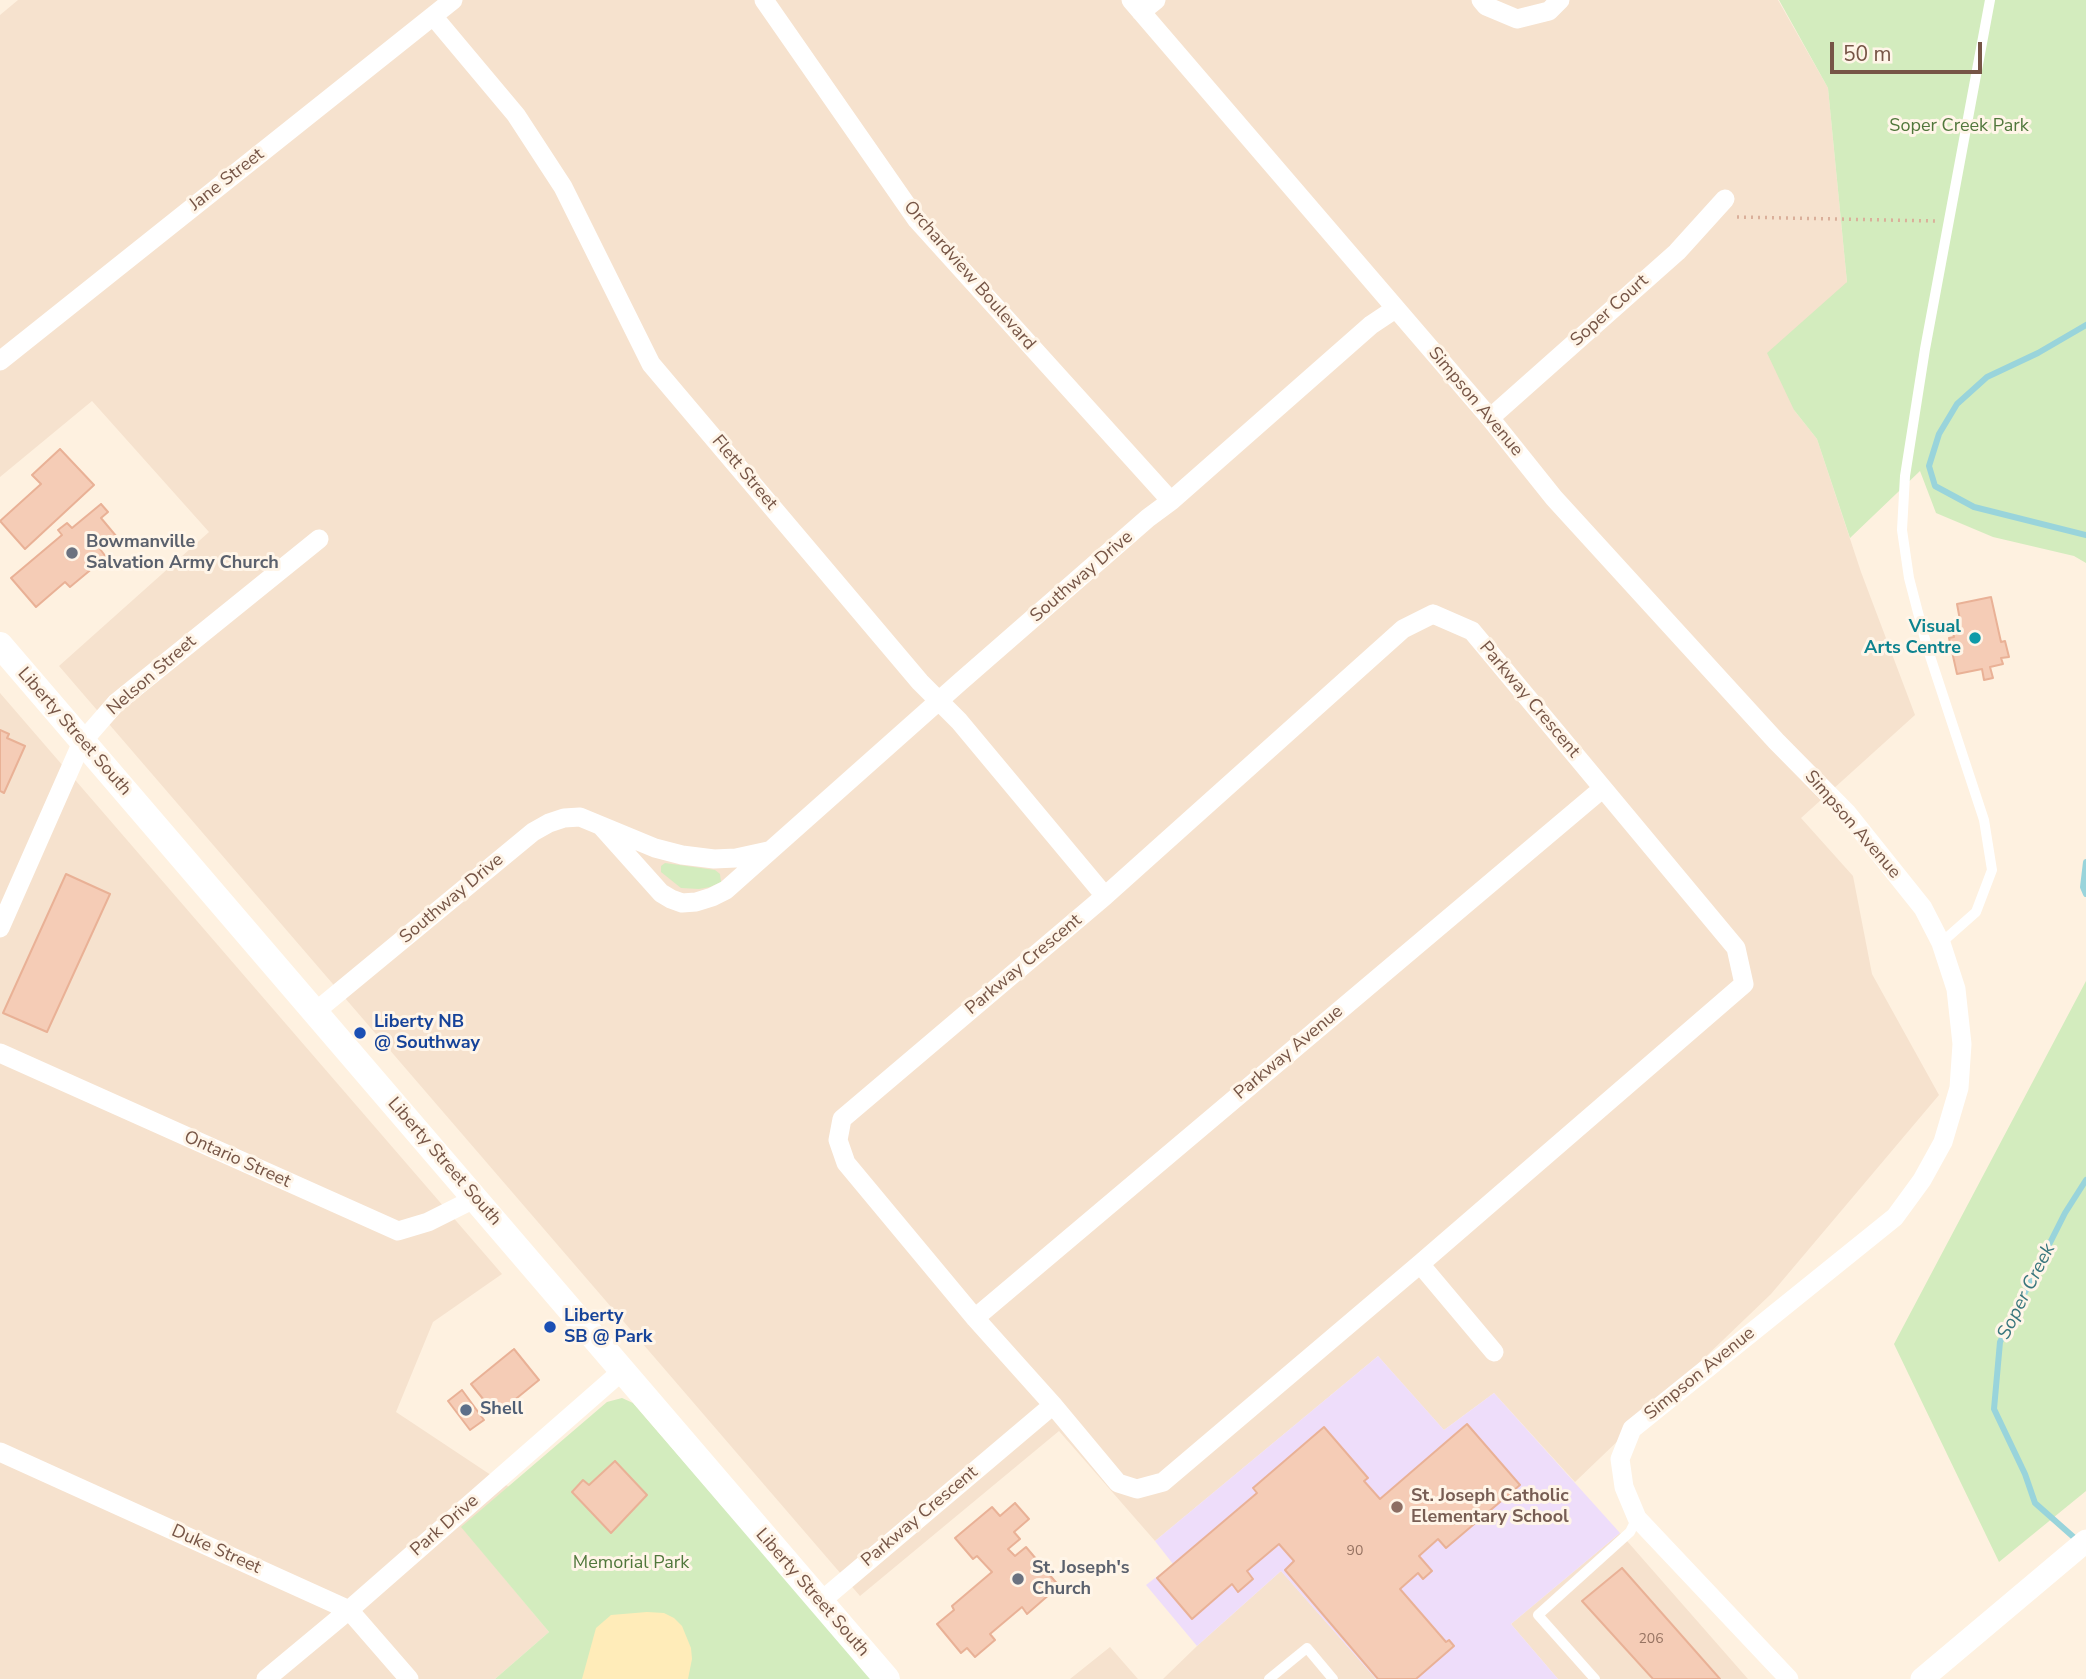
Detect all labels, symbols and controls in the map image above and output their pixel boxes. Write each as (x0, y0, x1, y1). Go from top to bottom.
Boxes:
scale bar (1834, 28, 1986, 72)
text: 50 m (1843, 40, 1892, 68)
park label: Soper Creek Park (1889, 116, 2029, 138)
street label: Jane Street (185, 144, 269, 216)
street label: Orchardview Boulevard (898, 197, 1040, 355)
street label: Soper Court (1567, 271, 1653, 351)
street label: Simpson Avenue (1423, 343, 1527, 461)
street label: Flett Street (707, 431, 781, 515)
street label: Southway Drive (1026, 527, 1138, 627)
place label: Bowmanville Salvation Army Church (86, 532, 279, 574)
marker: Bowmanville Salvation Army Church (64, 545, 80, 561)
place label: Visual Arts Centre (1864, 617, 1961, 660)
marker: Visual Arts Centre (1967, 630, 1983, 646)
street label: Nelson Street (103, 632, 201, 720)
street label: Parkway Crescent (1474, 638, 1584, 762)
street label: Liberty Street South (12, 664, 136, 800)
street label: Simpson Avenue (1799, 767, 1905, 883)
street label: Southway Drive (396, 849, 508, 949)
street label: Parkway Crescent (962, 910, 1086, 1020)
street label: Parkway Avenue (1230, 1001, 1348, 1105)
place label: Liberty NB @ Southway (374, 1012, 480, 1054)
marker: Liberty NB @ Southway (352, 1025, 368, 1041)
street label: Liberty Street South (382, 1094, 506, 1230)
street label: Ontario Street (180, 1127, 294, 1193)
water label: Soper Creek (1993, 1240, 2061, 1344)
place label: Liberty SB @ Park (564, 1306, 652, 1348)
marker: Liberty SB @ Park (542, 1319, 558, 1335)
street label: Simpson Avenue (1640, 1323, 1760, 1425)
place label: Shell (480, 1399, 523, 1421)
marker: Shell (458, 1402, 474, 1418)
street label: Parkway Crescent (858, 1462, 982, 1572)
place label: St. Joseph Catholic Elementary School (1411, 1486, 1569, 1528)
street label: Park Drive (406, 1491, 484, 1561)
marker: St. Joseph Catholic Elementary School (1389, 1499, 1405, 1515)
street label: Duke Street (168, 1521, 264, 1579)
street label: Liberty Street South (750, 1525, 874, 1661)
house number: 90 (1347, 1544, 1363, 1560)
park label: Memorial Park (573, 1553, 689, 1575)
place label: St. Joseph's Church (1032, 1558, 1130, 1600)
marker: St. Joseph's Church (1010, 1571, 1026, 1587)
house number: 206 (1638, 1632, 1664, 1648)

